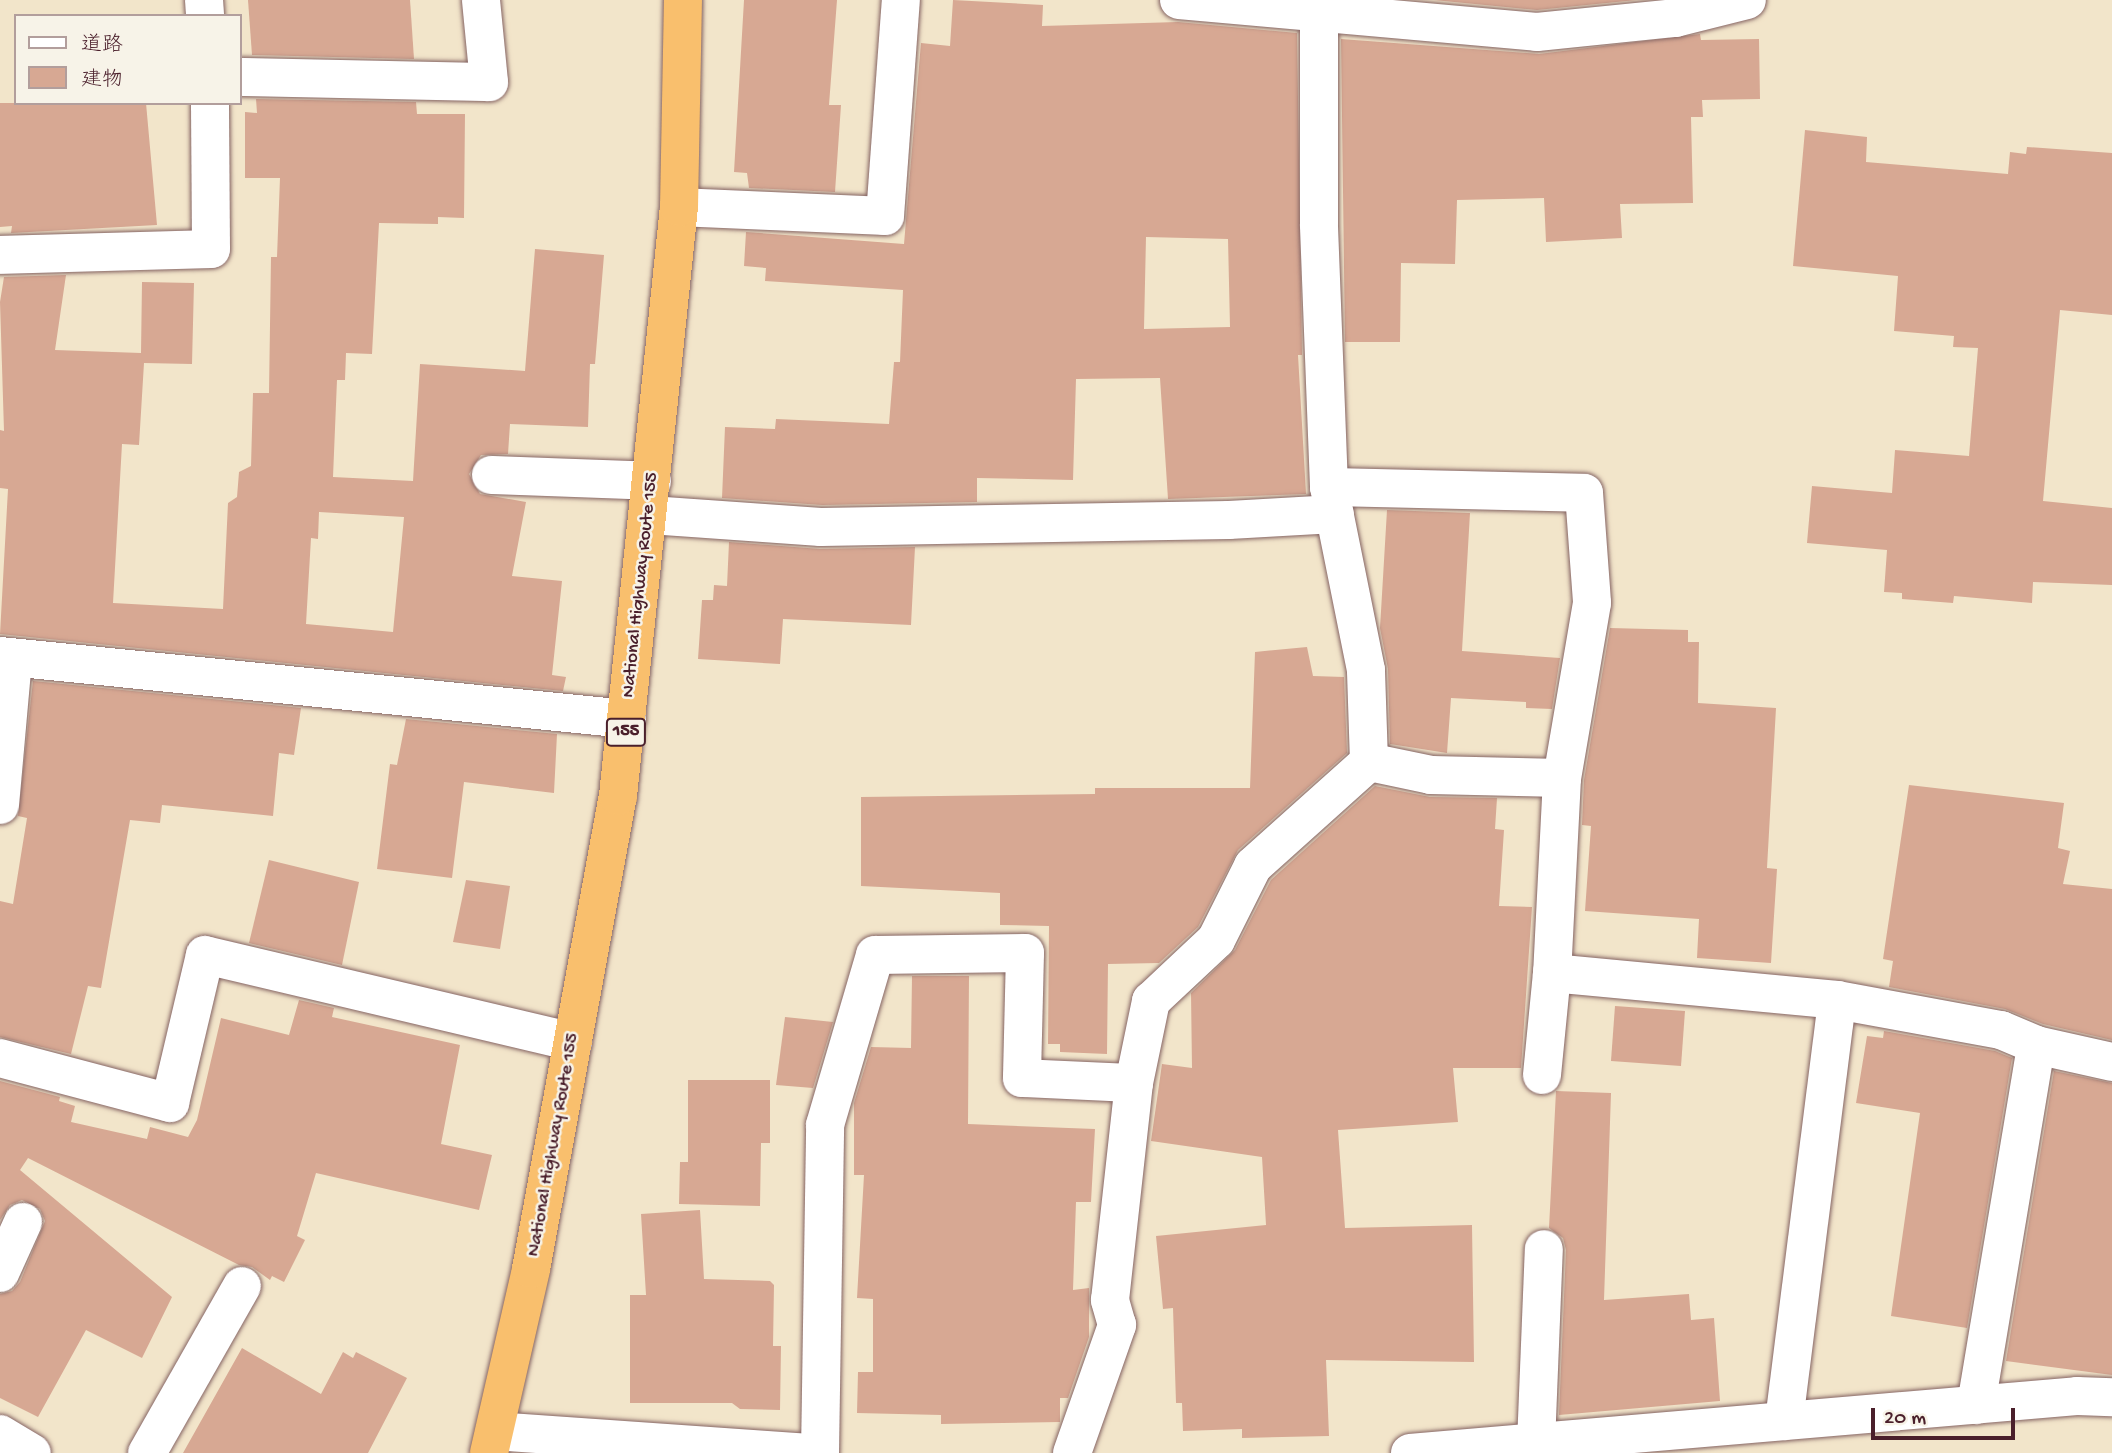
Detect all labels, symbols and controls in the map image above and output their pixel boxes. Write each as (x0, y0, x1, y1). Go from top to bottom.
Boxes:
legend (14, 14, 242, 105)
text: 道路 (81, 34, 123, 59)
text: 建物 (81, 69, 123, 94)
street label: National Highway Route 155 (618, 471, 664, 699)
road number: 155 (605, 718, 647, 746)
street label: National Highway Route 155 (523, 1031, 585, 1259)
scale bar (1874, 1394, 2018, 1438)
text: 20 m (1884, 1407, 1926, 1432)

